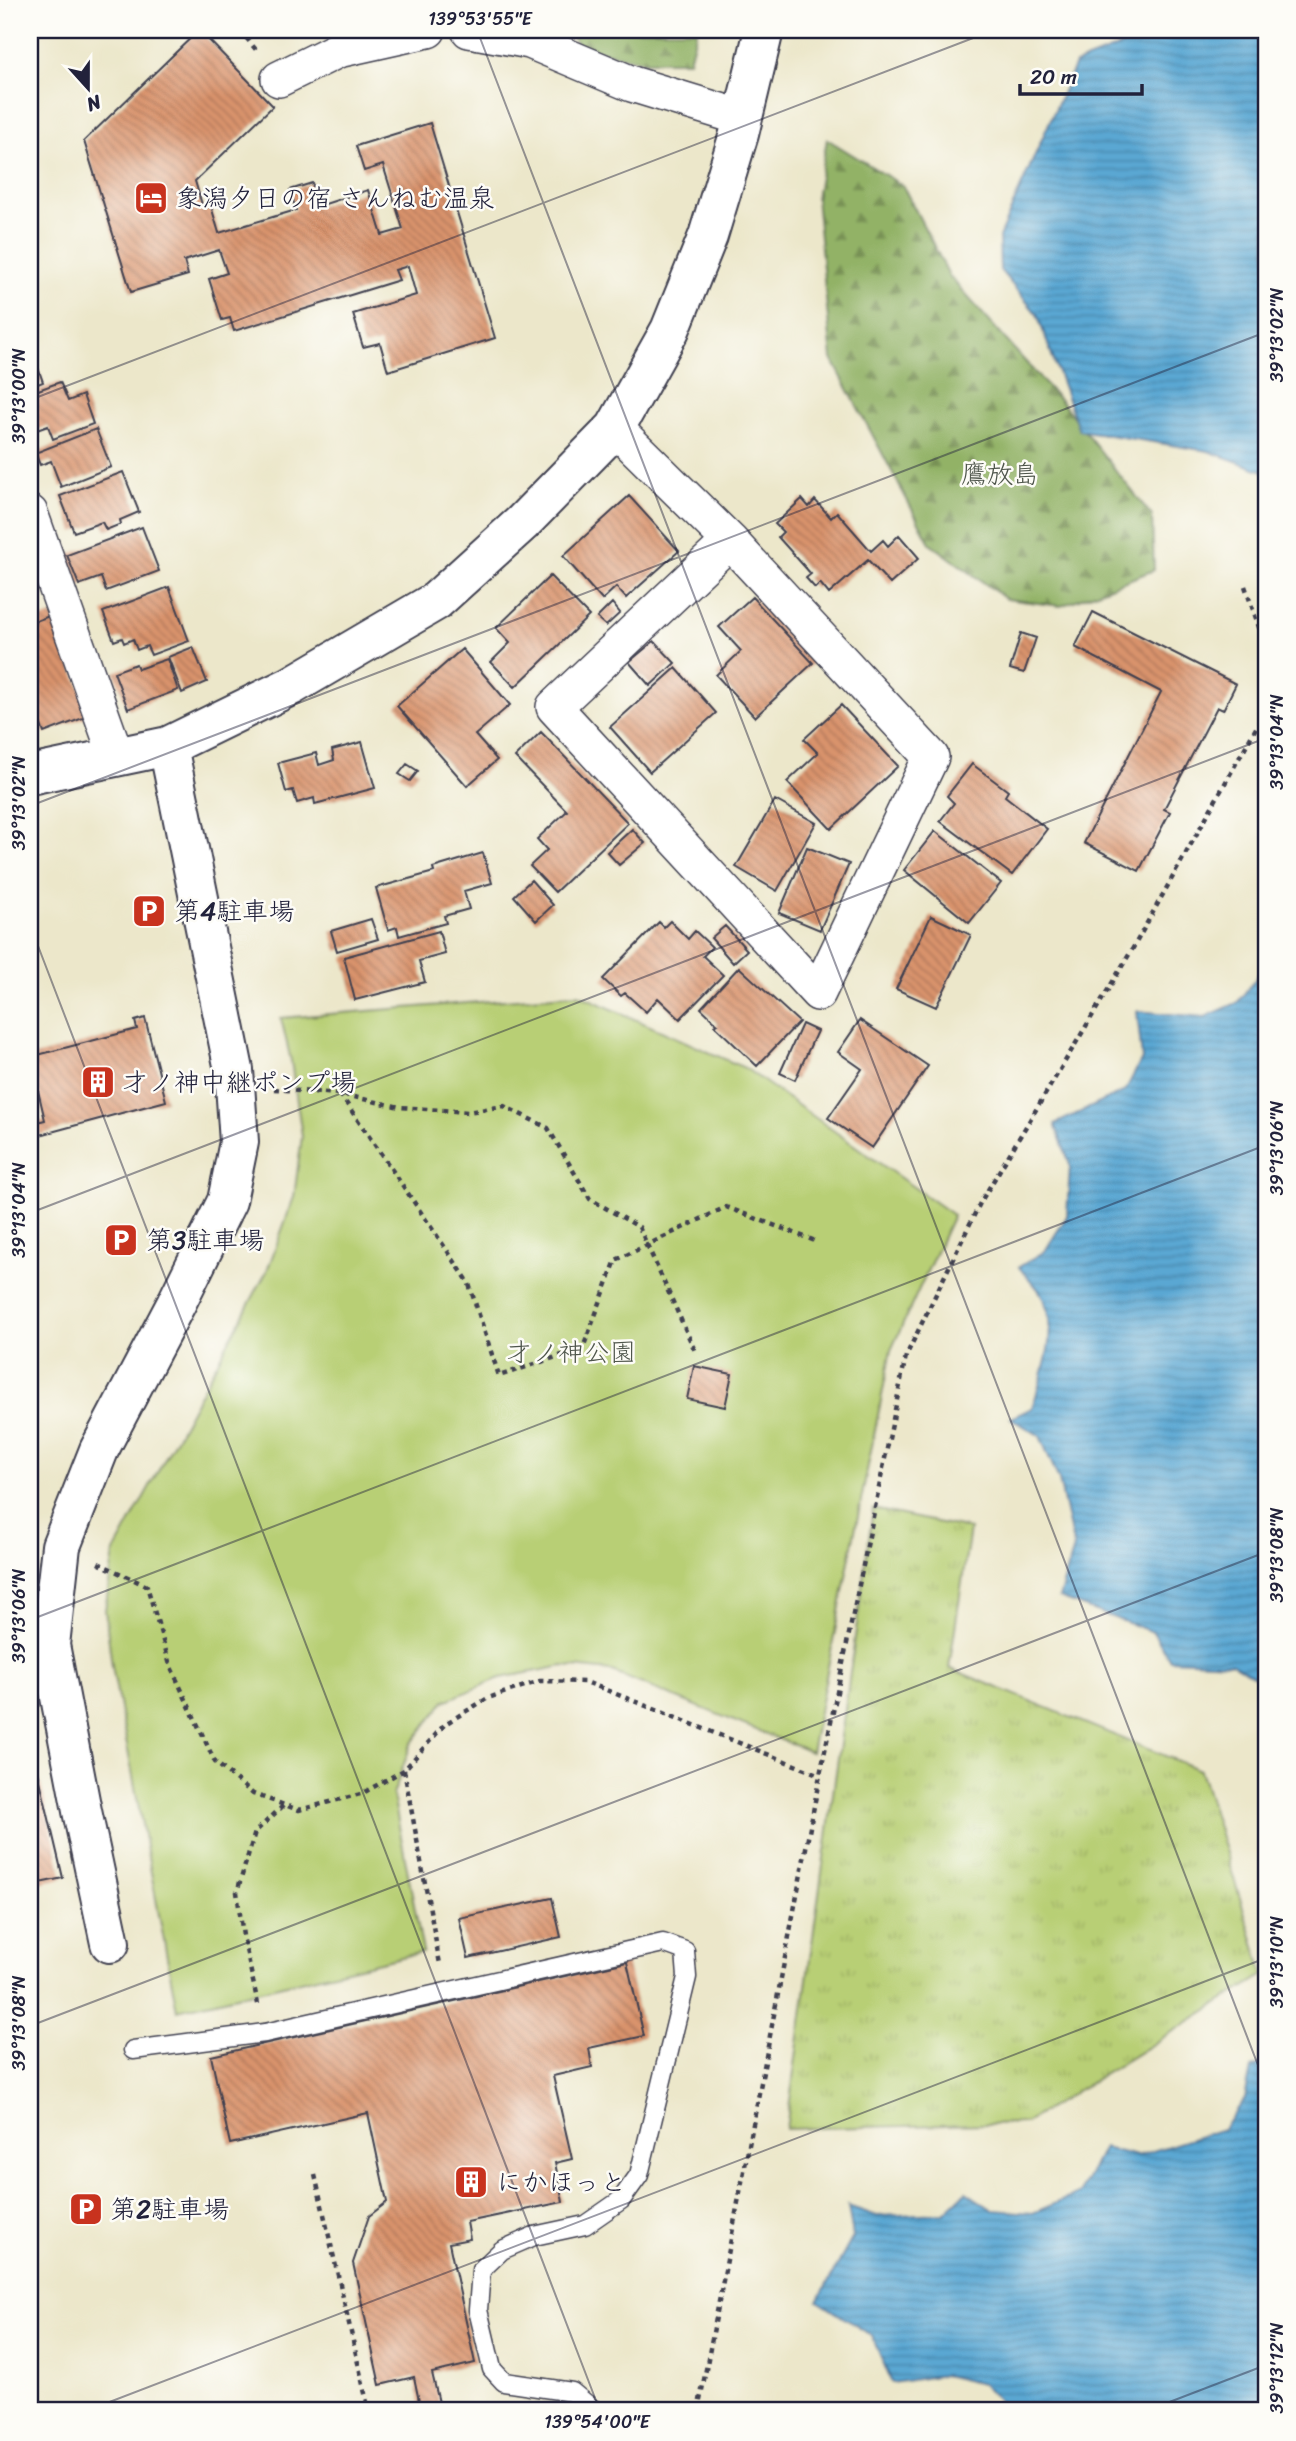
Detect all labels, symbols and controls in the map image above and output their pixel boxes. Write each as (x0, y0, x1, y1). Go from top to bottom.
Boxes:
text: 139°53'55"E (428, 3, 533, 35)
north arrow (52, 52, 122, 122)
scale bar (1020, 52, 1142, 96)
text: 20 m (1030, 58, 1077, 96)
text: N (81, 85, 107, 121)
place label: 象潟夕日の宿 さんねむ温泉 (176, 175, 495, 221)
hotel icon: 象潟夕日の宿 さんねむ温泉 (132, 179, 170, 217)
text: 39°13'02"N (1261, 287, 1293, 382)
text: 39°13'00"N (3, 348, 35, 444)
park label: 鷹放島 (961, 451, 1039, 497)
text: 39°13'04"N (1261, 694, 1293, 790)
text: 39°13'02"N (3, 755, 35, 850)
place label: 第4駐車場 (174, 888, 294, 934)
parking icon: 第4駐車場 (130, 892, 168, 930)
place label: 才ノ神中継ポンプ場 (122, 1059, 356, 1105)
building icon: 才ノ神中継ポンプ場 (79, 1063, 117, 1101)
text: 39°13'06"N (1261, 1100, 1293, 1195)
text: 39°13'04"N (3, 1162, 35, 1258)
place label: 第3駐車場 (146, 1217, 264, 1263)
parking icon: 第3駐車場 (102, 1221, 140, 1259)
park label: 才ノ神公園 (506, 1329, 636, 1375)
text: 39°13'08"N (1261, 1507, 1293, 1603)
text: 39°13'06"N (3, 1568, 35, 1663)
text: 39°13'10"N (1261, 1915, 1293, 2008)
text: 39°13'08"N (3, 1975, 35, 2071)
place label: にかほっと (496, 2159, 626, 2205)
building icon: にかほっと (452, 2163, 490, 2201)
place label: 第2駐車場 (110, 2186, 229, 2232)
parking icon: 第2駐車場 (67, 2190, 105, 2228)
text: 39°13'12"N (1261, 2322, 1293, 2414)
text: 139°54'00"E (544, 2406, 651, 2438)

